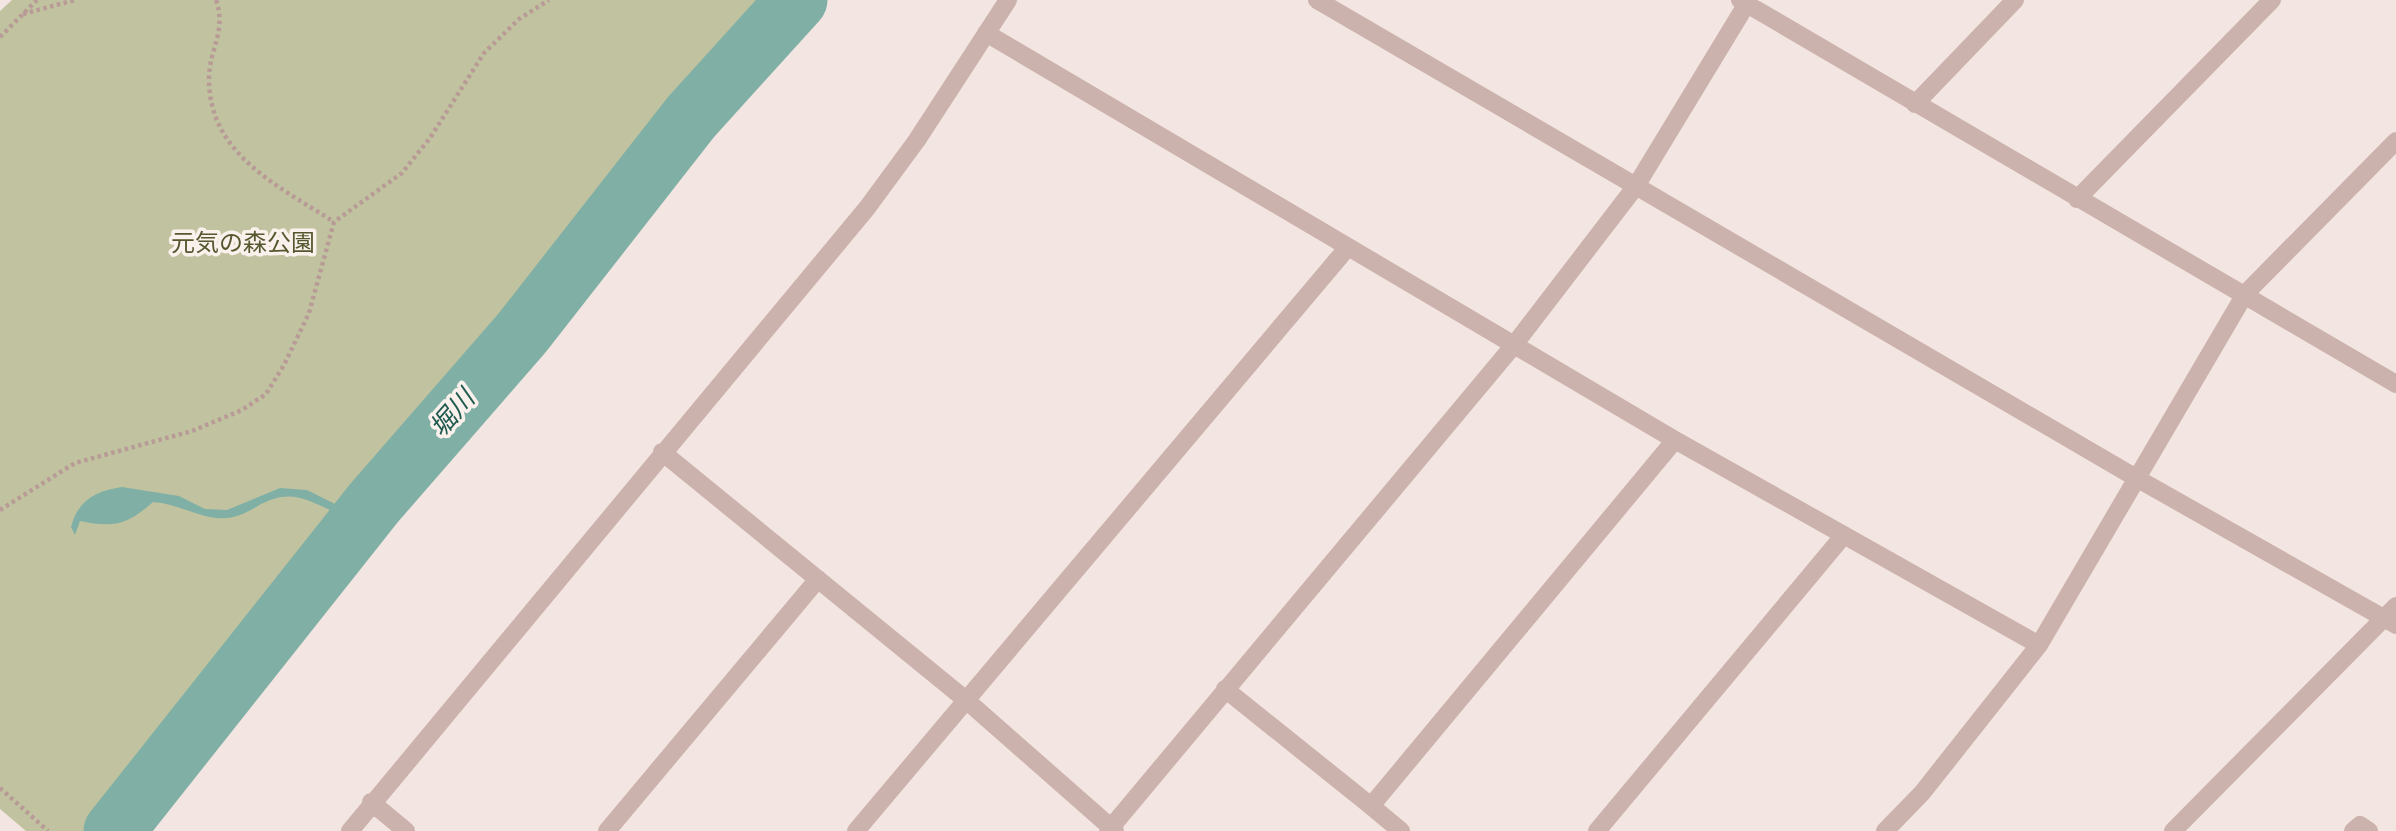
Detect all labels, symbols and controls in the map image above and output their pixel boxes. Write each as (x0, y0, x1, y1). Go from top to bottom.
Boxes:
park label: 元気の森公園 (171, 227, 315, 257)
water label: 堀川 (422, 380, 483, 443)

